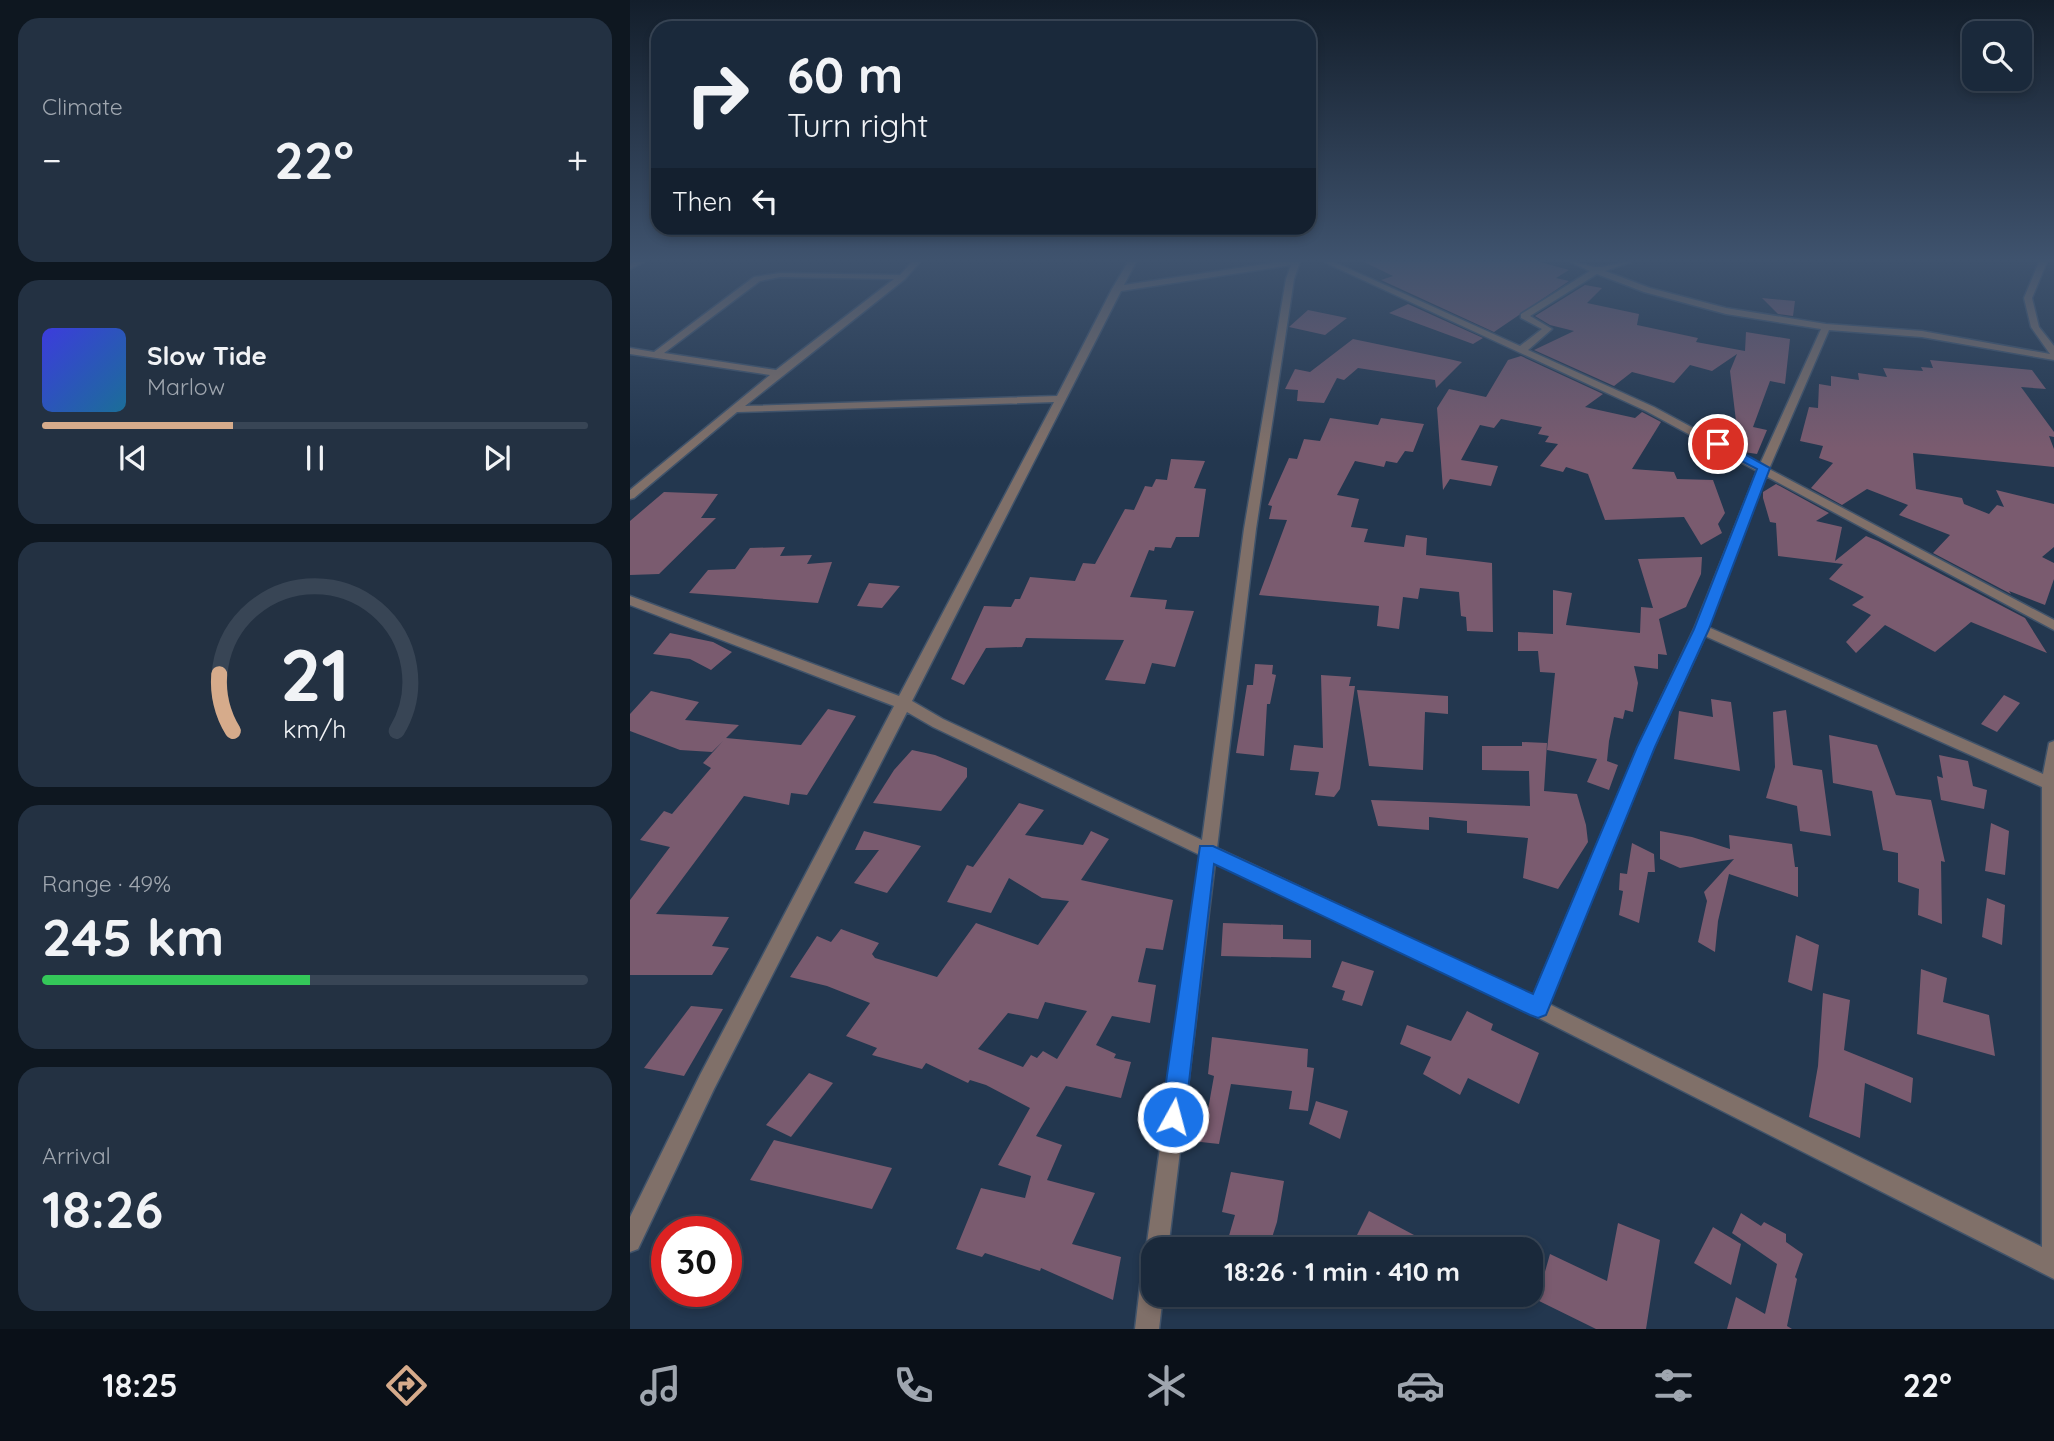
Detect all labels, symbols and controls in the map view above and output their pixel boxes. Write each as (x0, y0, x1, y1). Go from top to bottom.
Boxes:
map controls (1962, 21, 2032, 91)
button: search (1962, 21, 2032, 91)
text: 60 m (787, 44, 903, 105)
icon: right (672, 49, 763, 140)
text: Climate (42, 92, 123, 121)
text: Turn right (787, 105, 928, 145)
text: 22° (274, 127, 354, 192)
text: − (42, 136, 62, 184)
text: + (567, 136, 588, 184)
icon: left (746, 182, 784, 220)
text: Then (672, 185, 732, 218)
text: Slow Tide (147, 339, 267, 372)
text: Marlow (147, 372, 225, 401)
pin (1688, 414, 1748, 474)
icon: arrive (1699, 425, 1737, 463)
icon: previous (114, 439, 152, 477)
icon: pause (296, 439, 334, 477)
icon: next (478, 439, 516, 477)
text: 21 (280, 628, 350, 719)
text: km/h (283, 712, 347, 743)
text: Range · 49% (42, 869, 171, 898)
text: 245 km (42, 904, 224, 969)
position arrow (1136, 1080, 1210, 1154)
text: Arrival (42, 1141, 111, 1170)
text: 18:26 (42, 1176, 163, 1241)
speed limit sign: 30 (651, 1216, 742, 1307)
text: 18:26 · 1 min · 410 m (1224, 1255, 1460, 1288)
icon: directions (382, 1361, 431, 1410)
icon: music (636, 1361, 685, 1410)
icon: phone (889, 1361, 938, 1410)
icon: climate (1142, 1361, 1191, 1410)
icon: car (1396, 1361, 1445, 1410)
icon: filters (1649, 1361, 1698, 1410)
text: 18:25 (102, 1365, 178, 1405)
text: 22° (1903, 1365, 1952, 1405)

